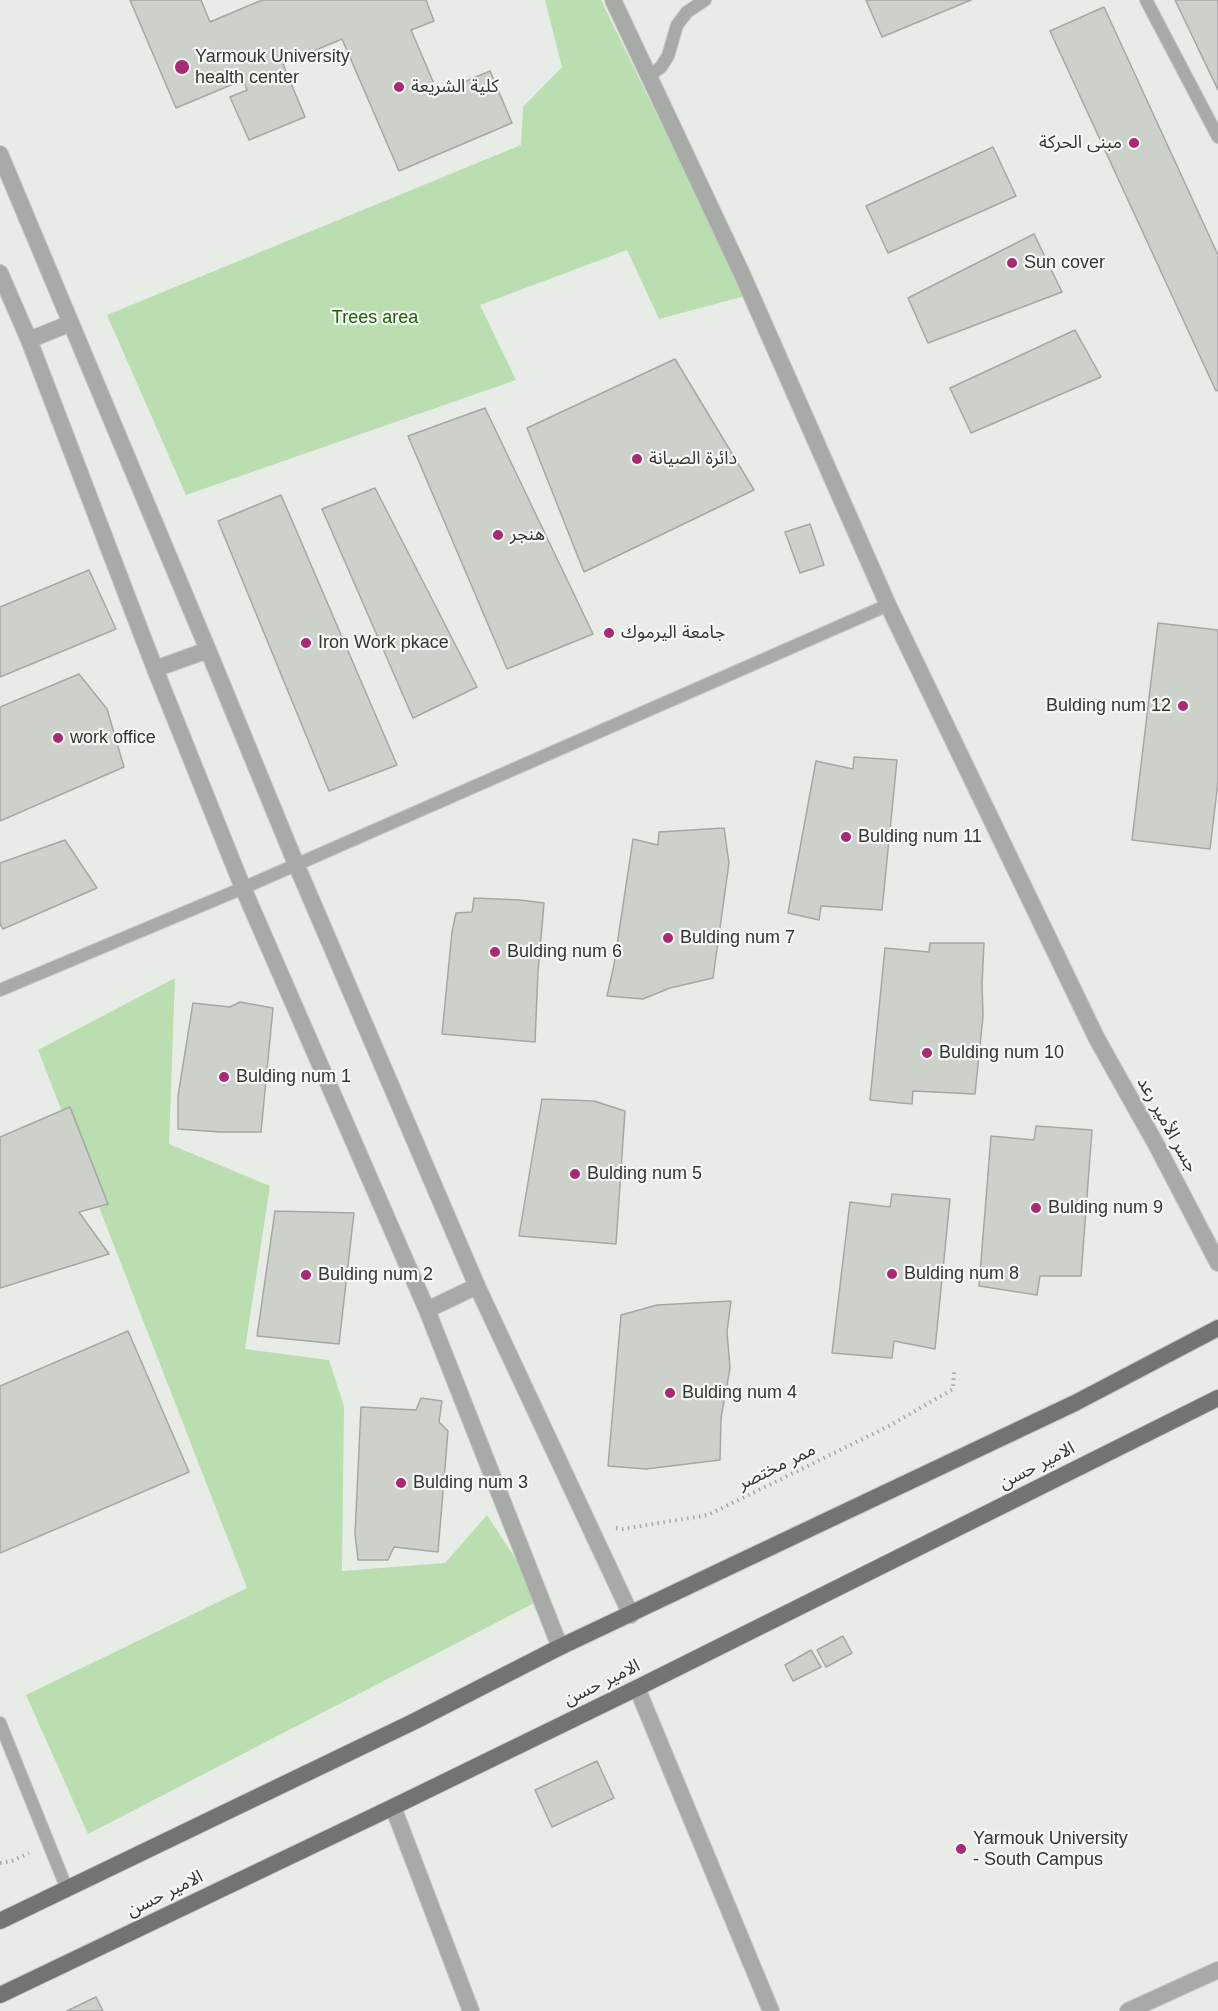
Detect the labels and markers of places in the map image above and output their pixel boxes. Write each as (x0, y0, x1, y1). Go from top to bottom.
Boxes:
place label: Yarmouk University health center (195, 46, 350, 88)
marker: Yarmouk University health center (173, 58, 191, 76)
place label: كلية الشريعة (411, 76, 499, 98)
marker: كلية الشريعة (392, 80, 406, 94)
place label: مبنى الحركة (1039, 132, 1122, 154)
marker: مبنى الحركة (1127, 136, 1141, 150)
place label: Sun cover (1024, 252, 1105, 274)
marker: Sun cover (1005, 256, 1019, 270)
place label: دائرة الصيانة (649, 448, 737, 470)
marker: دائرة الصيانة (630, 452, 644, 466)
place label: هنجر (510, 524, 545, 546)
marker: هنجر (491, 528, 505, 542)
place label: جامعة اليرموك (621, 622, 725, 644)
marker: جامعة اليرموك (602, 626, 616, 640)
place label: Iron Work pkace (318, 632, 449, 654)
marker: Iron Work pkace (299, 636, 313, 650)
place label: Bulding num 12 (1046, 695, 1171, 717)
marker: Bulding num 12 (1176, 699, 1190, 713)
place label: work office (70, 727, 156, 749)
marker: work office (51, 731, 65, 745)
place label: Bulding num 11 (858, 826, 982, 848)
marker: Bulding num 11 (839, 830, 853, 844)
place label: Bulding num 7 (680, 927, 795, 949)
marker: Bulding num 7 (661, 931, 675, 945)
place label: Bulding num 6 (507, 941, 622, 963)
marker: Bulding num 6 (488, 945, 502, 959)
place label: Bulding num 10 (939, 1042, 1064, 1064)
marker: Bulding num 10 (920, 1046, 934, 1060)
place label: Bulding num 1 (236, 1066, 351, 1088)
marker: Bulding num 1 (217, 1070, 231, 1084)
place label: Bulding num 5 (587, 1163, 702, 1185)
marker: Bulding num 5 (568, 1167, 582, 1181)
place label: Bulding num 9 (1048, 1197, 1163, 1219)
marker: Bulding num 9 (1029, 1201, 1043, 1215)
place label: Bulding num 8 (904, 1263, 1019, 1285)
place label: Bulding num 2 (318, 1264, 433, 1286)
marker: Bulding num 8 (885, 1267, 899, 1281)
marker: Bulding num 2 (299, 1268, 313, 1282)
place label: Bulding num 4 (682, 1382, 797, 1404)
marker: Bulding num 4 (663, 1386, 677, 1400)
place label: Bulding num 3 (413, 1472, 528, 1494)
marker: Bulding num 3 (394, 1476, 408, 1490)
place label: Yarmouk University - South Campus (973, 1828, 1128, 1870)
marker: Yarmouk University - South Campus (954, 1842, 968, 1856)

